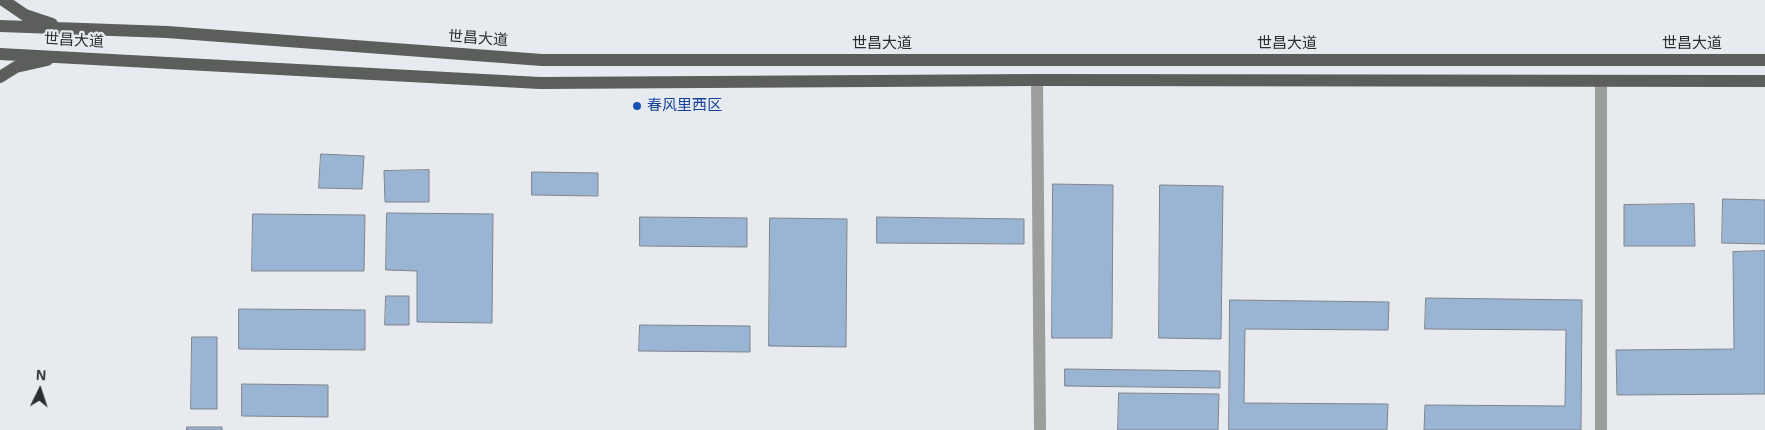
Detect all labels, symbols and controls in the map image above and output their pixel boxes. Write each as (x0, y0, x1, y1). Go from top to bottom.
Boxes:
street label: 世昌大道 (447, 28, 509, 50)
street label: 世昌大道 (44, 30, 104, 52)
street label: 世昌大道 (852, 35, 912, 53)
street label: 世昌大道 (1257, 35, 1317, 53)
street label: 世昌大道 (1662, 35, 1722, 53)
place label: 春风里西区 (647, 97, 722, 115)
marker: 春风里西区 (631, 100, 643, 112)
north arrow (15, 365, 65, 415)
text: N (35, 367, 47, 383)

